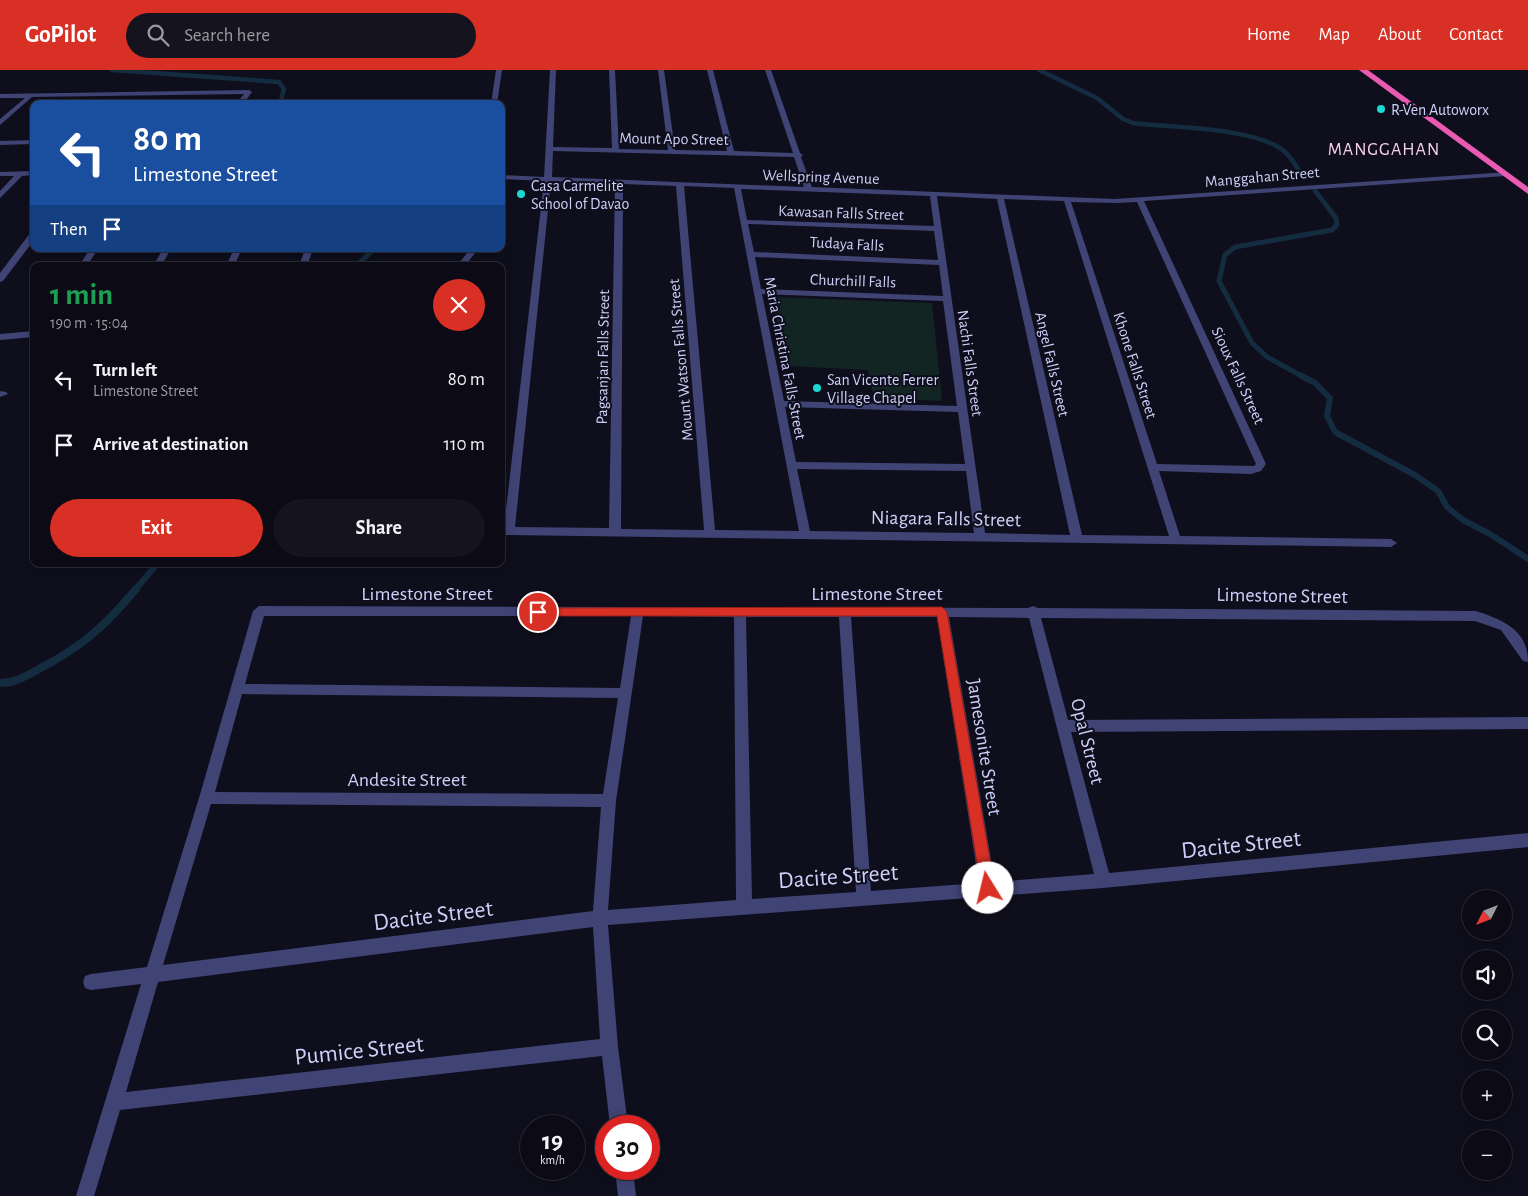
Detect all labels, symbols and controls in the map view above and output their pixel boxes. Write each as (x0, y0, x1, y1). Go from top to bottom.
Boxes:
search box (126, 13, 476, 58)
icon: search (144, 21, 172, 49)
text: GoPilot (25, 23, 96, 47)
text: Search here (184, 26, 270, 45)
text: Home (1247, 26, 1290, 44)
text: Map (1318, 26, 1350, 44)
text: About (1378, 26, 1421, 44)
text: Contact (1449, 26, 1503, 44)
place label: R-Ven Autoworx (1391, 102, 1489, 118)
marker: R-Ven Autoworx (1375, 103, 1387, 115)
icon: left (50, 120, 115, 185)
text: 80 m (133, 122, 202, 157)
street label: Mount Apo Street (619, 130, 729, 148)
district label: MANGGAHAN (1328, 141, 1440, 159)
text: Limestone Street (133, 163, 278, 185)
street label: Manggahan Street (1204, 164, 1320, 190)
street label: Wellspring Avenue (762, 167, 880, 187)
place label: Casa Carmelite School of Davao (531, 178, 629, 212)
marker: Casa Carmelite School of Davao (515, 188, 527, 200)
street label: Kawasan Falls Street (778, 203, 904, 223)
icon: arrive (98, 215, 126, 243)
text: Then (50, 220, 88, 239)
street label: Tudaya Falls (809, 234, 885, 255)
street label: Churchill Falls (810, 271, 896, 291)
street label: Maria Christina Falls Street (761, 275, 809, 441)
street label: Mount Watson Falls Street (666, 278, 696, 442)
button: close (433, 279, 485, 331)
text: 1 min (50, 280, 113, 310)
street label: Pagsanjan Falls Street (594, 289, 613, 425)
street label: Nachi Falls Street (955, 309, 985, 417)
street label: Angel Falls Street (1032, 310, 1072, 418)
street label: Khone Falls Street (1110, 310, 1160, 421)
text: 190 m · 15:04 (50, 315, 128, 331)
street label: Sioux Falls Street (1209, 324, 1268, 426)
text: Turn left (93, 361, 157, 380)
icon: left (50, 366, 78, 394)
text: 80 m (448, 370, 485, 389)
place label: San Vicente Ferrer Village Chapel (827, 372, 939, 406)
marker: San Vicente Ferrer Village Chapel (811, 382, 823, 394)
text: Limestone Street (93, 383, 198, 399)
icon: arrive (50, 431, 78, 459)
text: Arrive at destination (93, 435, 249, 454)
text: 110 m (444, 435, 485, 454)
button: Exit (50, 499, 263, 557)
button: Share (273, 499, 485, 557)
street label: Niagara Falls Street (871, 508, 1022, 530)
street label: Limestone Street (361, 584, 493, 604)
street label: Limestone Street (811, 584, 943, 604)
street label: Limestone Street (1216, 585, 1348, 607)
pin (517, 591, 559, 633)
icon: arrive (524, 598, 552, 626)
street label: Jamesonite Street (963, 677, 1005, 817)
street label: Opal Street (1067, 696, 1107, 787)
street label: Andesite Street (347, 770, 467, 790)
street label: Dacite Street (1180, 827, 1303, 863)
street label: Dacite Street (777, 861, 899, 893)
position arrow (961, 861, 1013, 913)
north arrow (1462, 890, 1512, 940)
map controls (1462, 890, 1512, 1180)
street label: Dacite Street (372, 897, 495, 935)
button: sound (1462, 950, 1512, 1000)
button: search (1462, 1010, 1512, 1060)
street label: Pumice Street (293, 1032, 425, 1070)
button: + (1462, 1070, 1512, 1120)
speed limit sign: 30 (595, 1115, 660, 1180)
text: 19 (542, 1129, 563, 1154)
button: − (1462, 1130, 1512, 1180)
text: km/h (540, 1154, 565, 1166)

